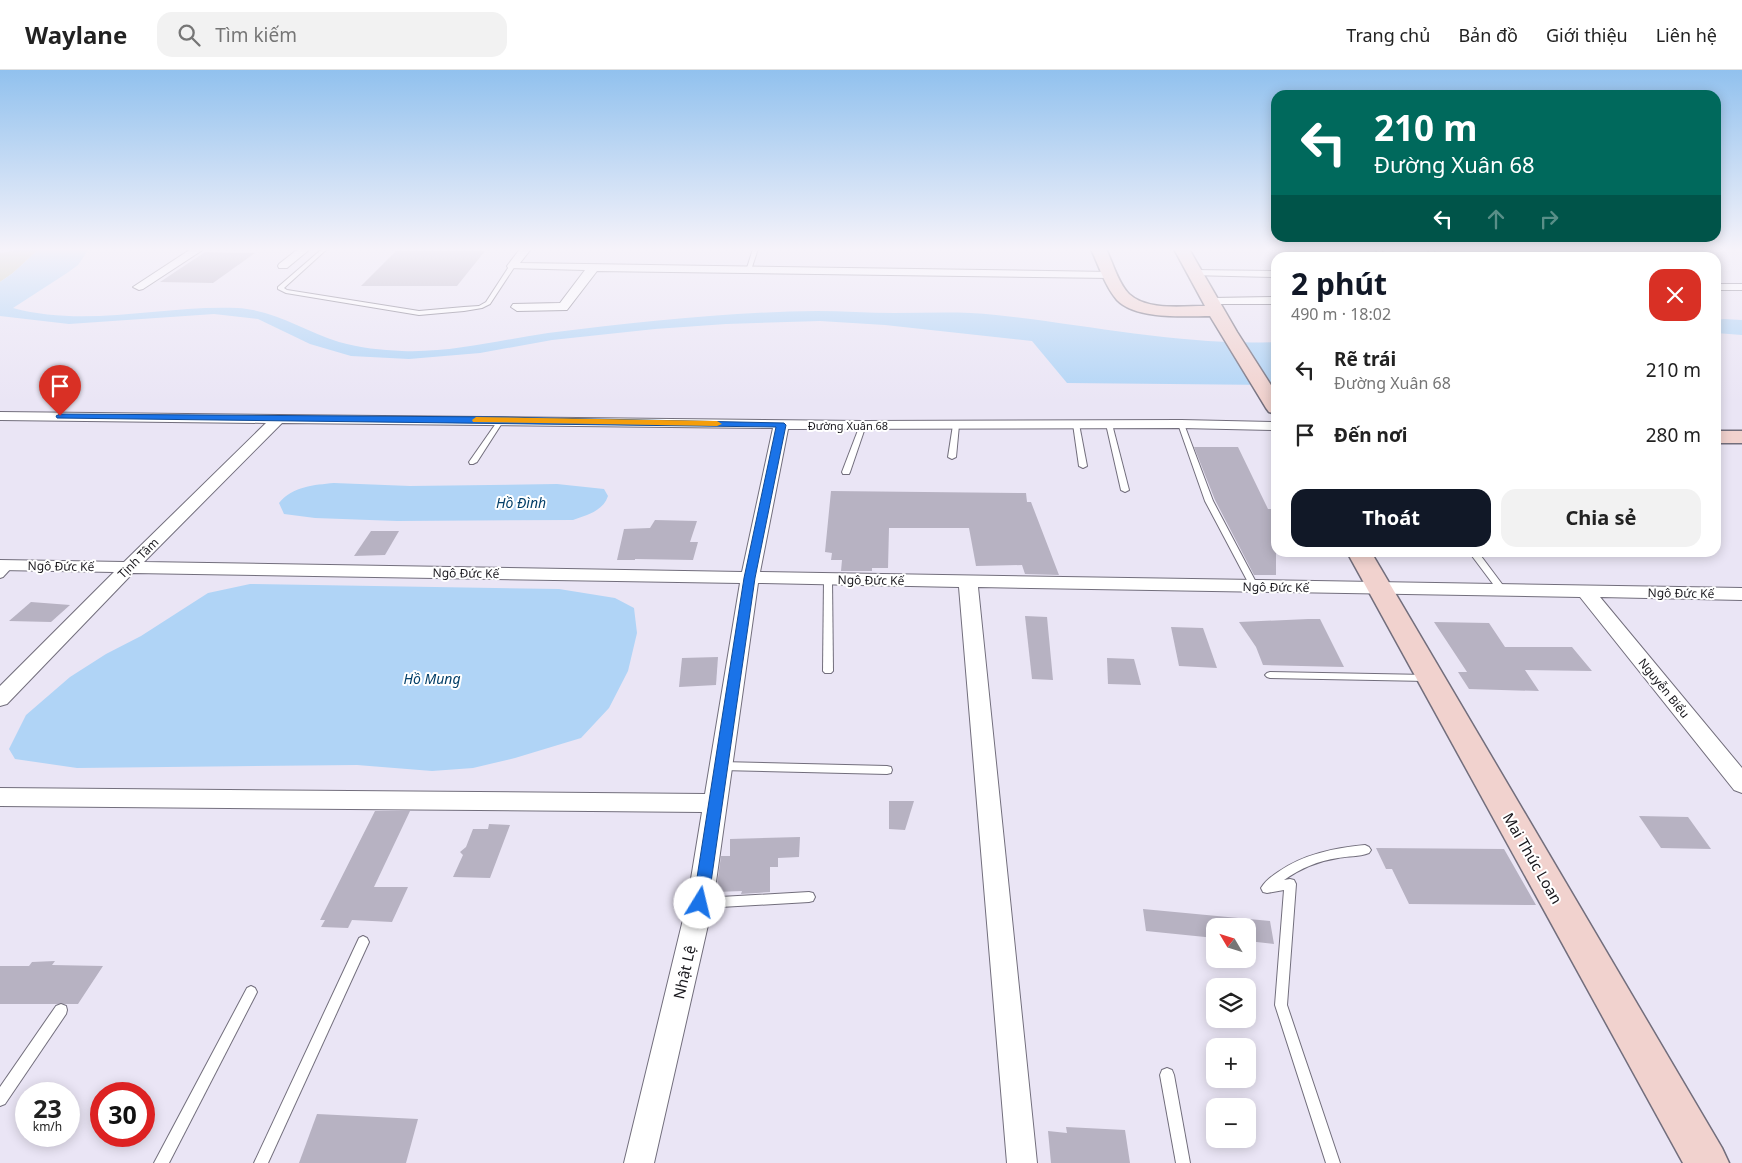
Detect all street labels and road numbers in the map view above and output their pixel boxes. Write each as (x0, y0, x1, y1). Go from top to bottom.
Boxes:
street label: Đường Xuân 68 (808, 418, 888, 433)
street label: Tịnh Tâm (114, 534, 162, 582)
street label: Ngô Đức Kế (27, 557, 95, 575)
street label: Ngô Đức Kế (432, 564, 500, 582)
street label: Ngô Đức Kế (837, 571, 905, 589)
street label: Ngô Đức Kế (1242, 578, 1310, 596)
street label: Ngô Đức Kế (1647, 584, 1715, 602)
street label: Nguyễn Biểu (1635, 655, 1693, 721)
street label: Mai Thúc Loan (1499, 809, 1567, 907)
street label: Nhật Lệ (668, 943, 700, 1001)

